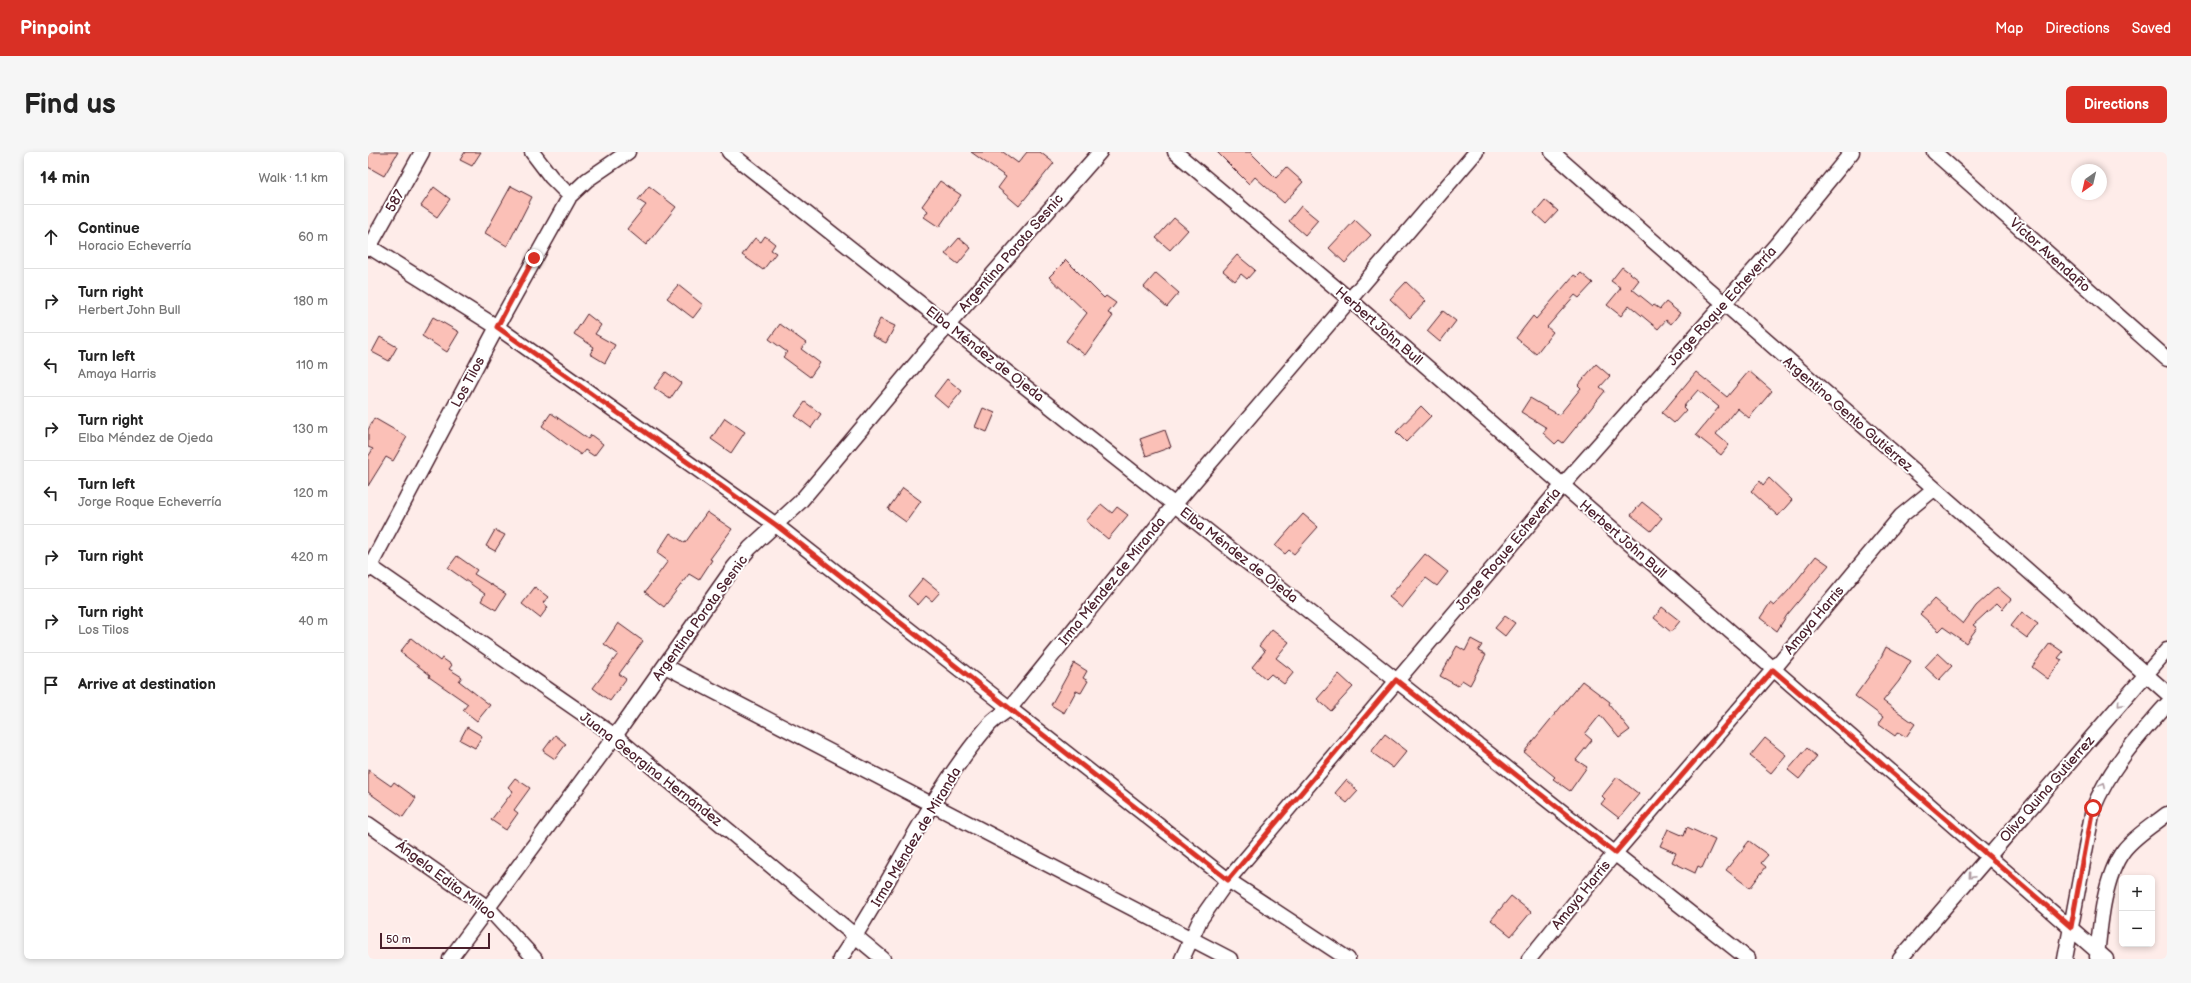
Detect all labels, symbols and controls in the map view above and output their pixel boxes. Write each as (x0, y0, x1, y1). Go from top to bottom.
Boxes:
text: Pinpoint (20, 17, 91, 40)
text: Map (1995, 20, 2023, 37)
text: Directions (2045, 20, 2110, 37)
text: Saved (2132, 20, 2171, 37)
button: Directions (2066, 86, 2167, 123)
text: Find us (24, 88, 116, 121)
north arrow (2071, 164, 2107, 200)
text: 14 min (40, 168, 90, 188)
text: Walk · 1.1 km (259, 170, 328, 186)
street label: 587 (382, 187, 408, 215)
street label: Argentina Porota Sesnic (955, 190, 1067, 316)
street label: Víctor Avendaño (2006, 214, 2094, 296)
text: Continue (78, 219, 140, 238)
icon: ahead (40, 226, 62, 248)
text: 60 m (298, 229, 328, 245)
text: Horacio Echeverría (78, 238, 191, 254)
street label: Jorge Roque Echeverría (1664, 243, 1780, 369)
route end (525, 249, 543, 267)
text: Turn right (78, 283, 143, 302)
street label: Herbert John Bull (1332, 283, 1426, 369)
icon: right (40, 290, 62, 312)
text: 180 m (293, 293, 328, 309)
text: Herbert John Bull (78, 302, 180, 318)
street label: Elba Méndez de Ojeda (922, 303, 1048, 406)
text: Turn left (78, 347, 135, 366)
street label: Argentino Gento Gutiérrez (1780, 353, 1917, 475)
icon: left (40, 354, 62, 376)
street label: Los Tilos (448, 354, 488, 410)
text: 110 m (296, 357, 328, 373)
text: Amaya Harris (78, 366, 156, 382)
text: Turn right (78, 411, 143, 430)
icon: right (40, 418, 62, 440)
text: 130 m (293, 421, 328, 437)
text: Elba Méndez de Ojeda (78, 430, 213, 446)
text: Turn left (78, 475, 135, 494)
icon: left (40, 482, 62, 504)
street label: Jorge Roque Echeverría (1452, 484, 1564, 614)
text: 120 m (293, 485, 328, 501)
text: Jorge Roque Echeverría (78, 494, 222, 510)
street label: Herbert John Bull (1576, 496, 1670, 582)
street label: Elba Méndez de Ojeda (1176, 504, 1302, 607)
street label: Irma Méndez de Miranda (1055, 513, 1169, 648)
icon: right (40, 546, 62, 568)
text: Turn right (78, 547, 143, 566)
text: 420 m (290, 549, 328, 565)
street label: Argentina Porota Sesnic (649, 552, 751, 684)
street label: Amaya Harris (1780, 582, 1848, 658)
text: Turn right (78, 603, 143, 622)
icon: right (40, 610, 62, 632)
text: 40 m (298, 613, 328, 629)
text: Los Tilos (78, 622, 129, 638)
icon: arrive (40, 674, 62, 696)
text: Arrive at destination (78, 675, 216, 694)
one-way arrow (2118, 699, 2125, 706)
street label: Juana Georgina Hernández (577, 708, 726, 830)
street label: Oliva Quina Gutierrez (1996, 732, 2098, 846)
street label: Irma Méndez de Miranda (868, 764, 964, 910)
one-way arrow (2099, 782, 2106, 789)
route start (2084, 799, 2102, 817)
street label: Ángela Edita Millao (392, 836, 500, 923)
street label: Amaya Harris (1548, 857, 1614, 933)
one-way arrow (1969, 872, 1976, 879)
map controls (2119, 875, 2155, 947)
button: + (2119, 875, 2155, 911)
button: − (2119, 911, 2155, 947)
scale bar (380, 931, 490, 950)
text: 50 m (386, 933, 411, 946)

